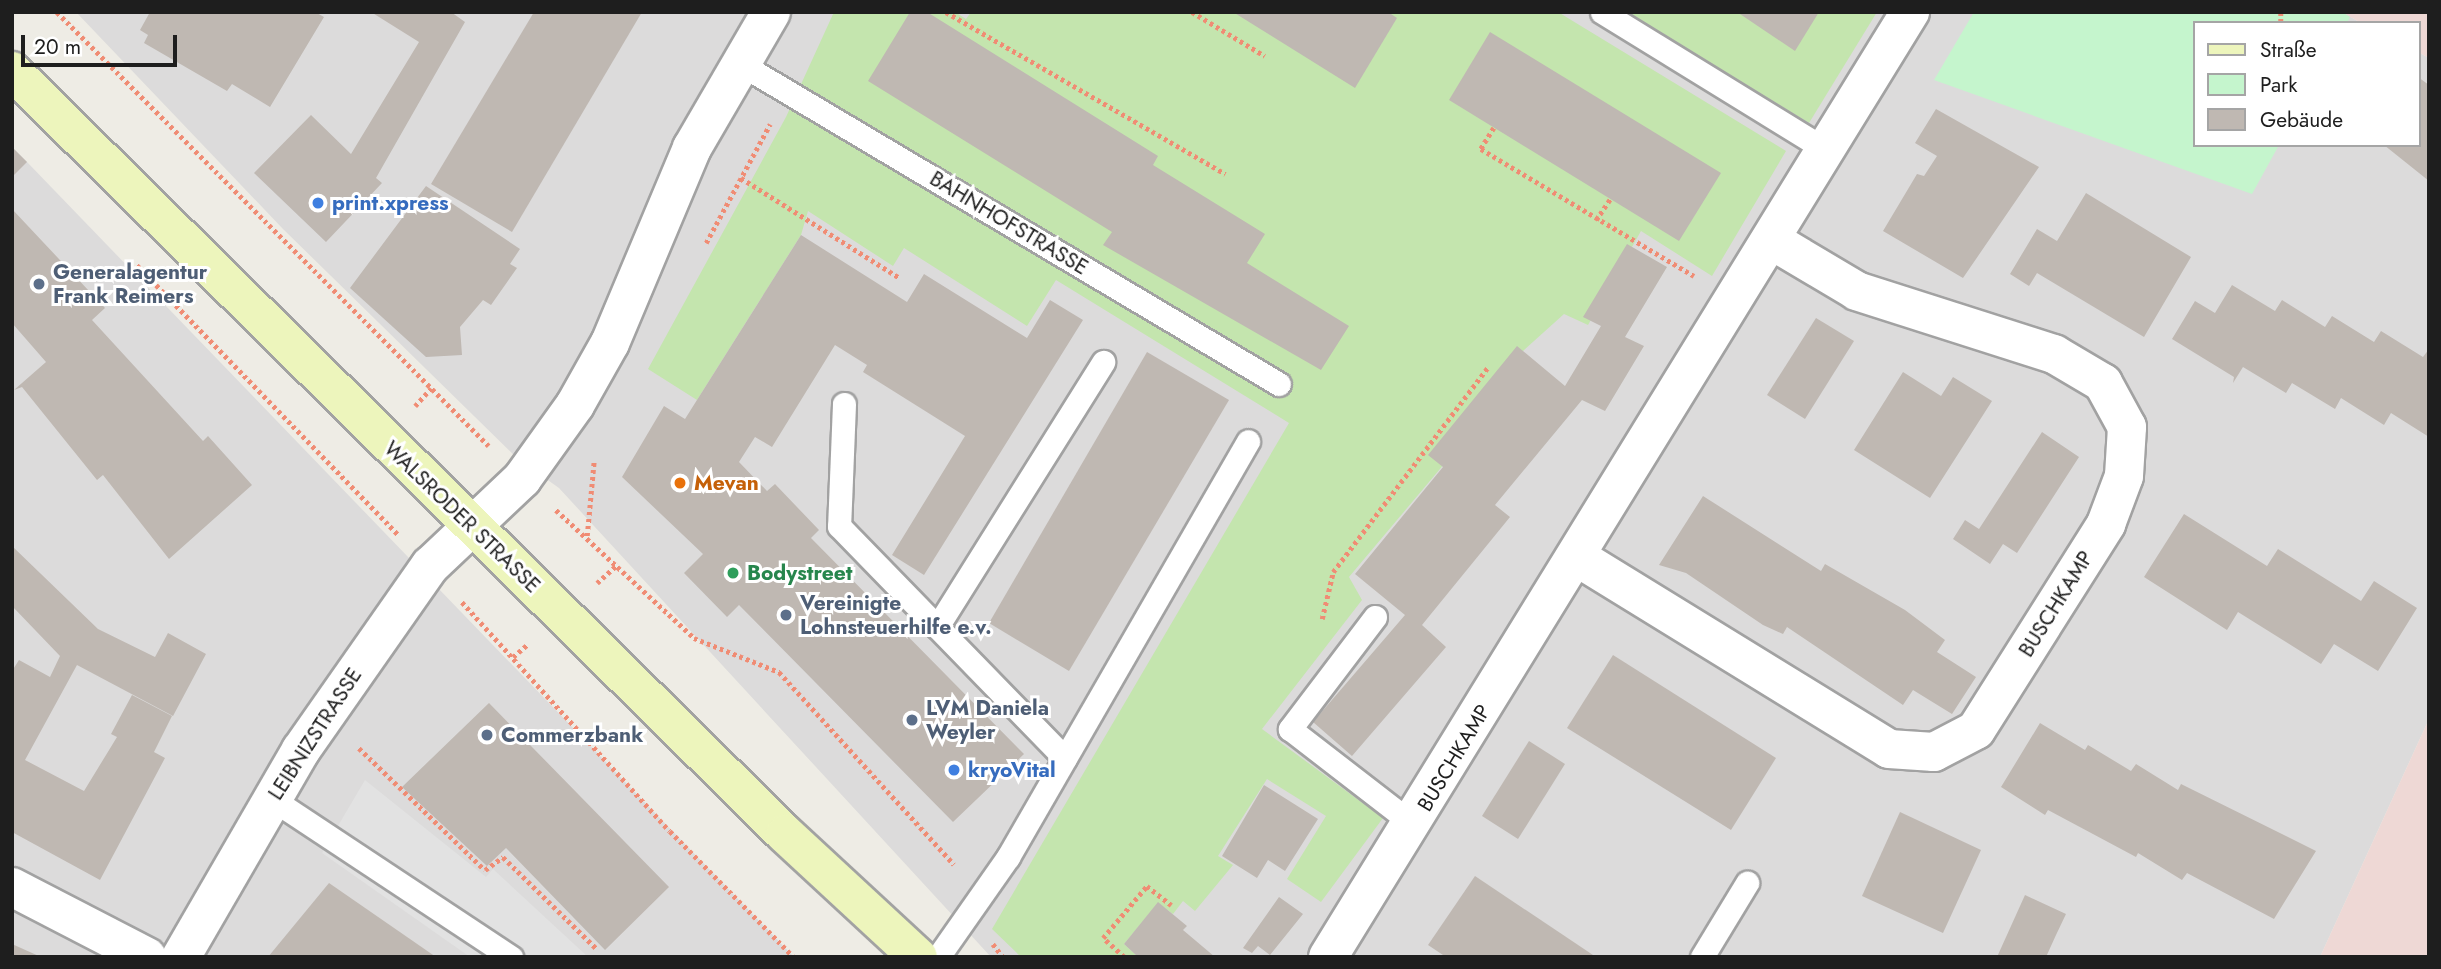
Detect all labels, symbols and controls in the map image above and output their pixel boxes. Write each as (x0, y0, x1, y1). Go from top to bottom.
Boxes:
scale bar (24, 21, 180, 65)
legend (2192, 21, 2420, 147)
text: 20 m (34, 32, 81, 62)
text: Straße (2260, 35, 2317, 65)
text: Park (2260, 70, 2297, 100)
text: Gebäude (2260, 105, 2343, 135)
street label: BAHNHOFSTRASSE (925, 166, 1093, 280)
place label: print.xpress (332, 190, 449, 216)
marker: print.xpress (310, 195, 326, 211)
place label: Generalagentur Frank Reimers (53, 259, 207, 309)
marker: Generalagentur Frank Reimers (31, 276, 47, 292)
street label: WALSRODER STRASSE (379, 436, 545, 598)
place label: Mevan (694, 470, 759, 496)
marker: Mevan (672, 475, 688, 491)
street label: BUSCHKAMP (2014, 546, 2098, 662)
place label: Bodystreet (747, 560, 853, 586)
marker: Bodystreet (725, 565, 741, 581)
place label: Vereinigte Lohnsteuerhilfe e.v. (800, 590, 992, 640)
marker: Vereinigte Lohnsteuerhilfe e.v. (778, 607, 794, 623)
street label: LEIBNIZSTRASSE (263, 663, 367, 805)
place label: LVM Daniela Weyler (926, 695, 1049, 745)
street label: BUSCHKAMP (1412, 700, 1496, 816)
marker: LVM Daniela Weyler (904, 712, 920, 728)
place label: Commerzbank (501, 722, 643, 748)
marker: Commerzbank (479, 727, 495, 743)
place label: kryoVital (968, 757, 1056, 783)
marker: kryoVital (946, 762, 962, 778)

